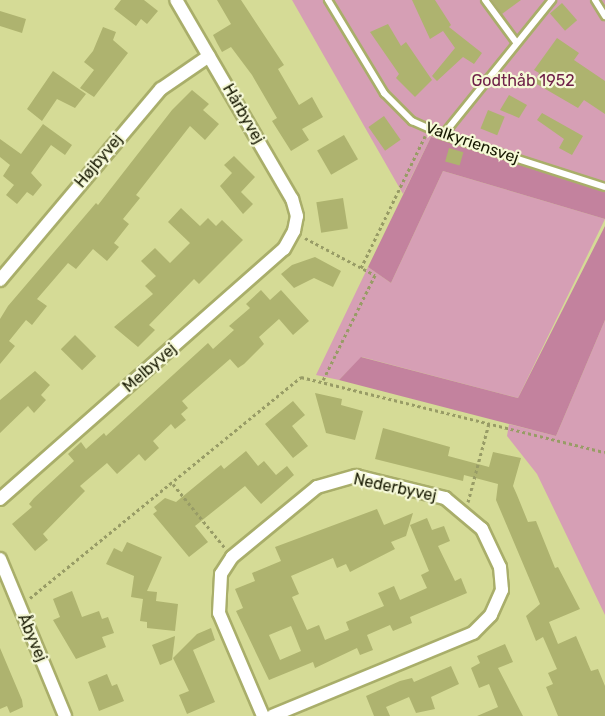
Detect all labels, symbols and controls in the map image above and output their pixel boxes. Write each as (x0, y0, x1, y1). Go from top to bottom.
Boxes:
park label: Godthåb 1952 (471, 71, 575, 91)
street label: Hårbyvej (218, 81, 268, 147)
street label: Valkyriensvej (423, 118, 521, 168)
street label: Højbyvej (71, 130, 127, 192)
street label: Melbyvej (119, 339, 181, 397)
street label: Nederbyvej (352, 470, 438, 506)
street label: Åbyvej (13, 611, 51, 665)

